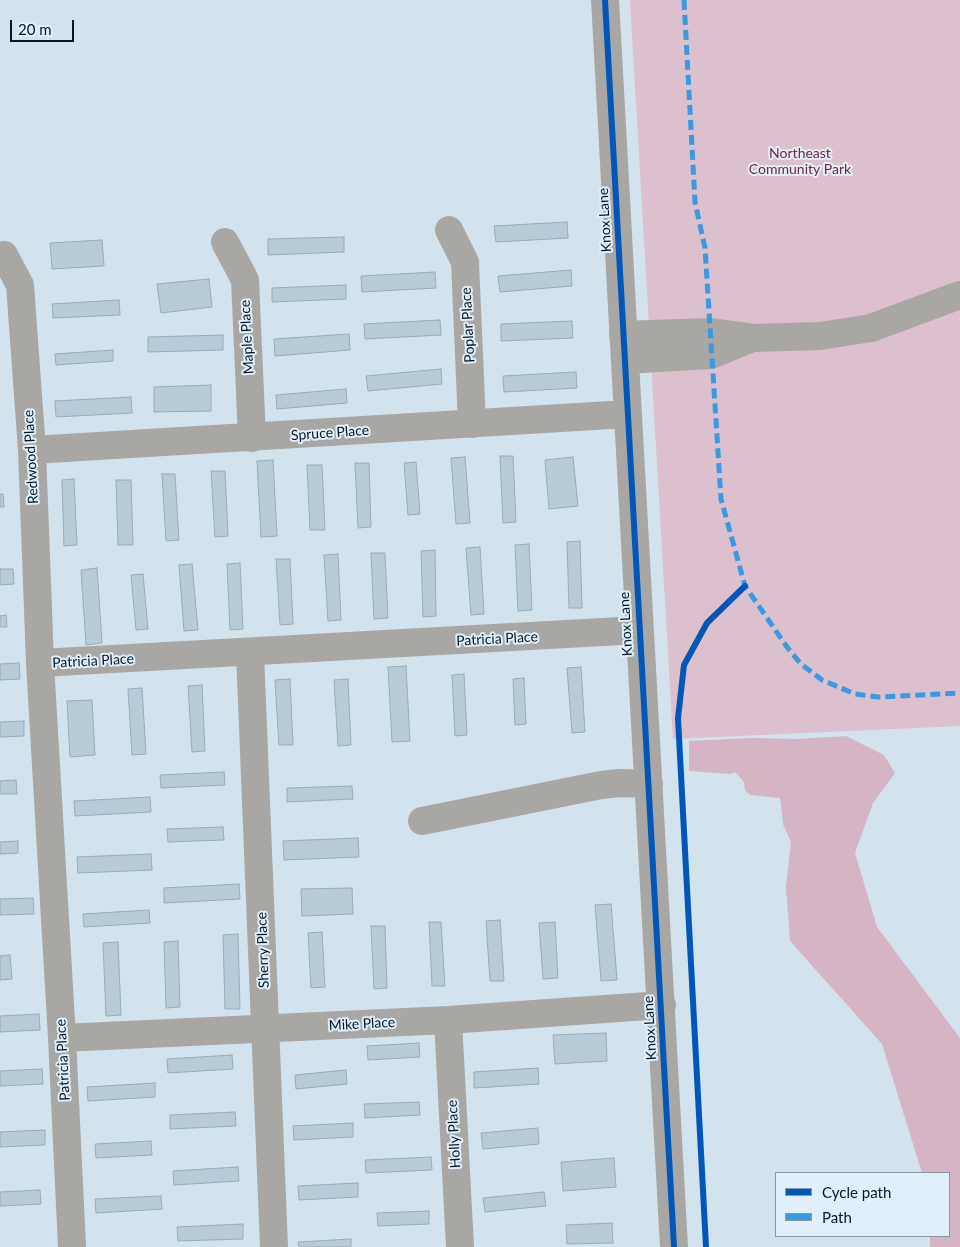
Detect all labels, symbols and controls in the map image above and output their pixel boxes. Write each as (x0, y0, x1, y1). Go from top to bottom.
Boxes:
scale bar (12, 10, 76, 42)
text: 20 m (18, 20, 52, 38)
park label: Northeast Community Park (749, 145, 851, 178)
street label: Knox Lane (595, 187, 615, 253)
street label: Poplar Place (458, 287, 478, 363)
street label: Maple Place (237, 299, 257, 375)
street label: Redwood Place (20, 409, 42, 505)
street label: Spruce Place (290, 422, 370, 444)
street label: Knox Lane (616, 591, 636, 657)
street label: Patricia Place (456, 628, 538, 650)
street label: Patricia Place (52, 650, 134, 672)
street label: Sherry Place (253, 912, 273, 988)
street label: Knox Lane (640, 995, 660, 1061)
street label: Mike Place (328, 1014, 396, 1034)
street label: Patricia Place (52, 1019, 74, 1101)
street label: Holly Place (444, 1099, 464, 1169)
legend (775, 1172, 950, 1237)
text: Cycle path (822, 1183, 891, 1201)
text: Path (822, 1208, 852, 1226)

